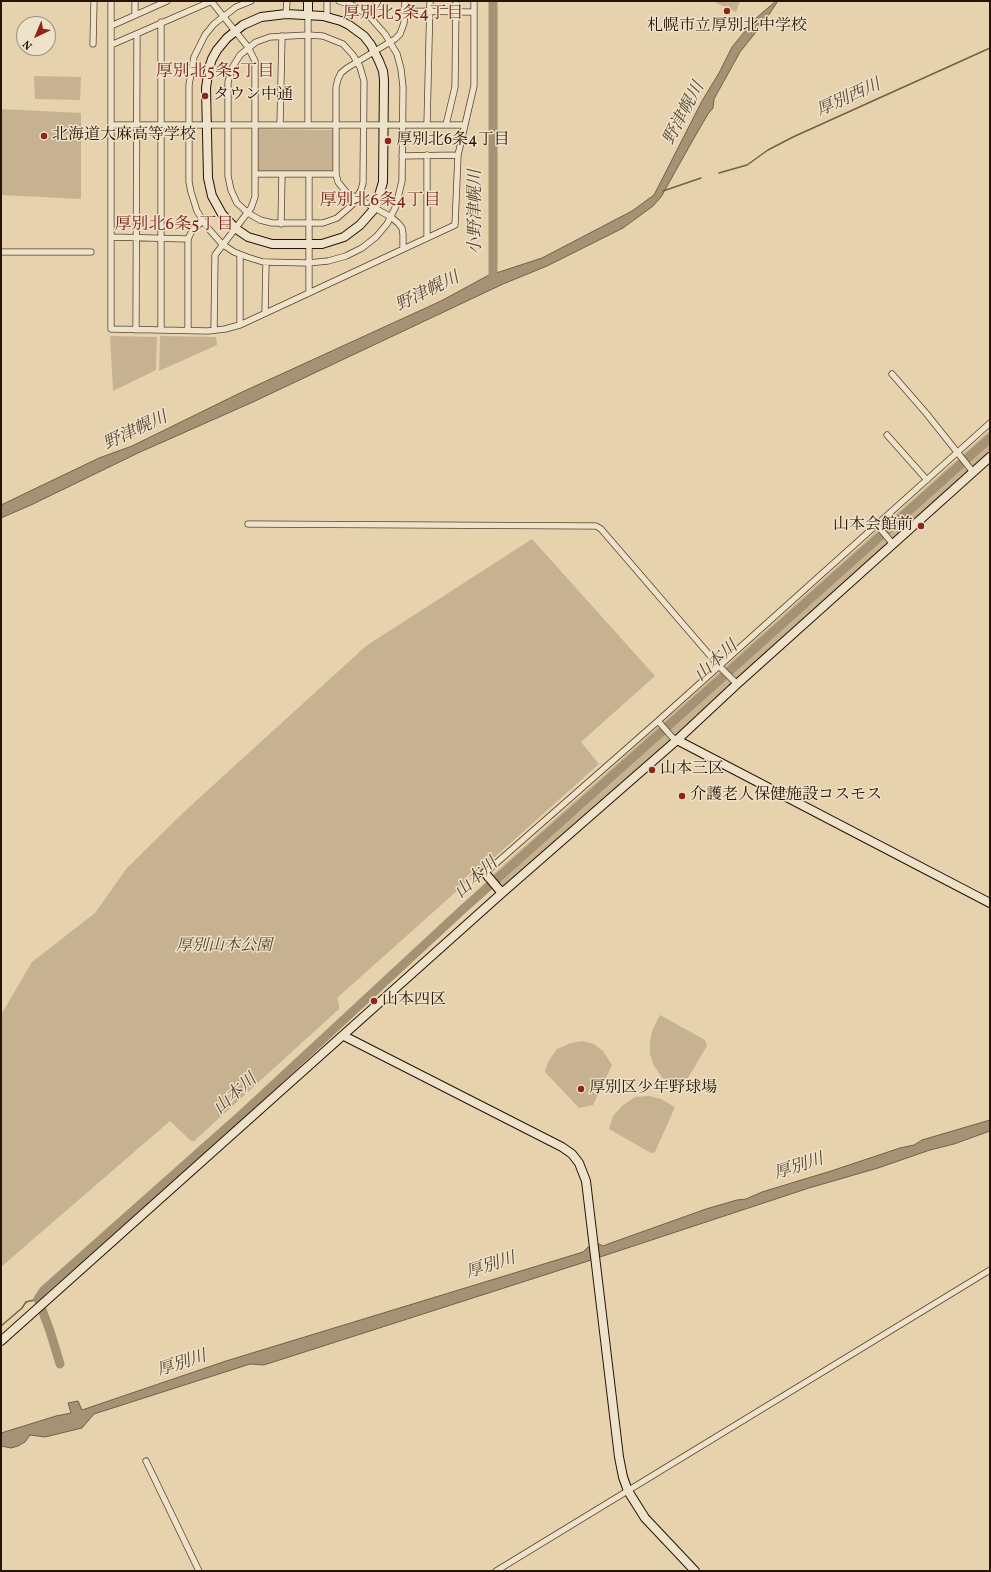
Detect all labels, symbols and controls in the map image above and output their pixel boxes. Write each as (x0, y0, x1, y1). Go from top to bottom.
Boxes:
district label: 厚別北5条4丁目 (343, 5, 463, 25)
marker: 札幌市立厚別北中学校 (722, 6, 732, 16)
north arrow (16, 16, 56, 56)
place label: 札幌市立厚別北中学校 (647, 17, 807, 37)
text: N (20, 36, 36, 52)
district label: 厚別北5条5丁目 (156, 63, 274, 83)
water label: 厚別西川 (814, 76, 884, 122)
water label: 野津幌川 (660, 79, 710, 149)
place label: タウン中通 (213, 86, 293, 106)
marker: タウン中通 (200, 91, 210, 101)
place label: 北海道大麻高等学校 (52, 126, 196, 146)
marker: 北海道大麻高等学校 (39, 131, 49, 141)
place label: 厚別北6条4丁目 (396, 131, 510, 151)
marker: 厚別北6条4丁目 (383, 136, 393, 146)
water label: 小野津幌川 (467, 170, 487, 254)
district label: 厚別北6条4丁目 (320, 192, 440, 212)
district label: 厚別北6条5丁目 (115, 216, 233, 236)
water label: 野津幌川 (393, 269, 463, 317)
water label: 野津幌川 (101, 408, 171, 456)
place label: 山本会館前 (833, 516, 913, 536)
marker: 山本会館前 (916, 521, 926, 531)
water label: 山本川 (691, 637, 743, 687)
place label: 山本三区 (660, 760, 724, 780)
marker: 山本三区 (647, 765, 657, 775)
place label: 介護老人保健施設コスモス (690, 786, 882, 806)
marker: 介護老人保健施設コスモス (677, 791, 687, 801)
water label: 山本川 (451, 854, 503, 904)
park label: 厚別山本公園 (176, 937, 272, 957)
place label: 山本四区 (382, 991, 446, 1011)
marker: 山本四区 (369, 996, 379, 1006)
water label: 山本川 (210, 1070, 262, 1120)
place label: 厚別区少年野球場 (589, 1079, 717, 1099)
marker: 厚別区少年野球場 (576, 1084, 586, 1094)
water label: 厚別川 (772, 1150, 826, 1186)
water label: 厚別川 (464, 1249, 518, 1285)
water label: 厚別川 (155, 1347, 209, 1383)

